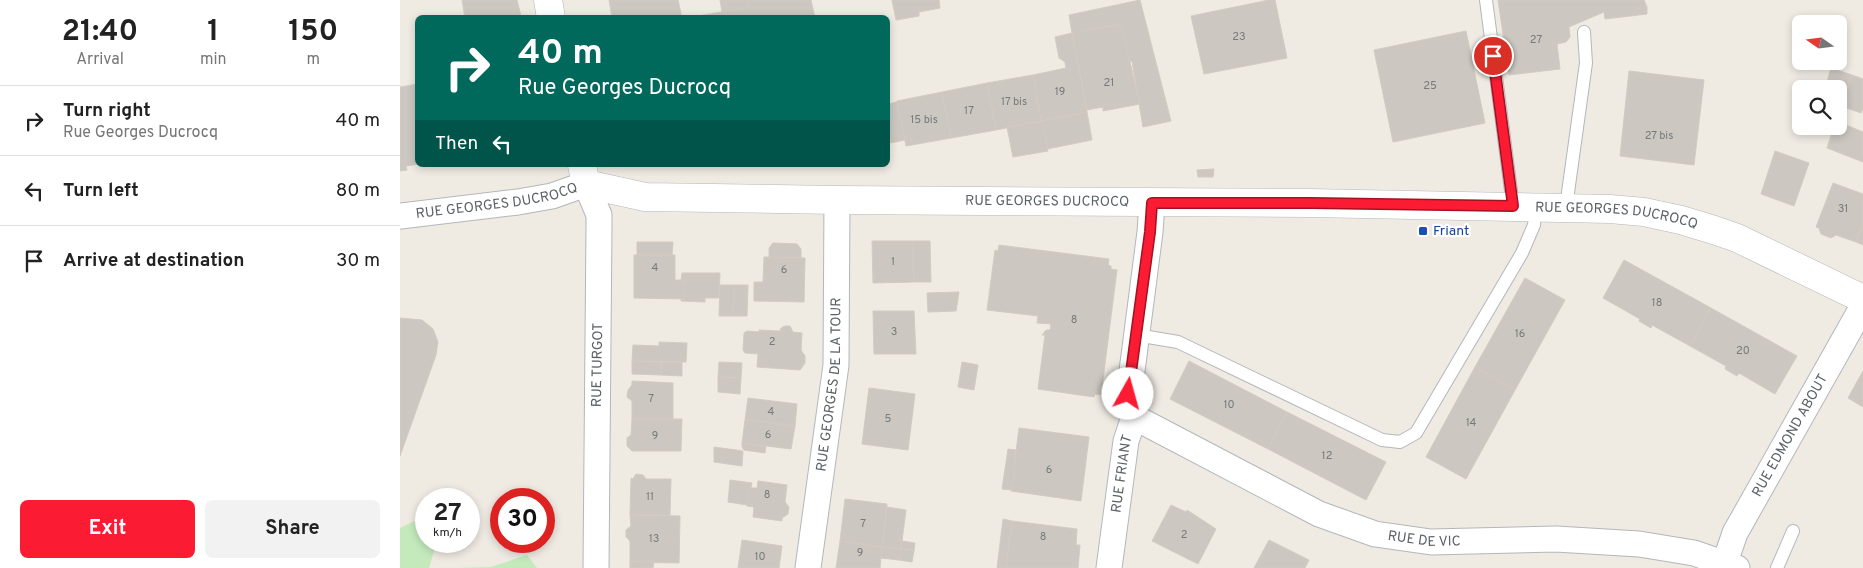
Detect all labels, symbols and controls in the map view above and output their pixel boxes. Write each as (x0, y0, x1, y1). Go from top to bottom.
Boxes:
text: 21:40 (62, 14, 138, 51)
text: 1 (207, 14, 219, 51)
text: 150 (288, 14, 338, 51)
north arrow (1792, 15, 1848, 70)
map controls (1792, 15, 1847, 135)
house number: 23 (1232, 30, 1246, 44)
text: 40 m (518, 32, 603, 76)
house number: 27 (1530, 33, 1542, 47)
icon: right (435, 35, 500, 100)
pin (1472, 35, 1514, 77)
icon: arrive (1479, 42, 1507, 70)
text: Arrival (76, 50, 124, 70)
text: min (200, 50, 227, 70)
text: m (307, 50, 320, 70)
text: Rue Georges Ducrocq (518, 75, 731, 102)
house number: 21 (1104, 76, 1114, 90)
house number: 25 (1423, 79, 1437, 93)
button: search (1792, 80, 1847, 135)
house number: 19 (1055, 85, 1065, 99)
house number: 17 bis (1001, 95, 1027, 109)
text: Turn right (63, 99, 151, 123)
house number: 17 (964, 104, 974, 118)
icon: right (20, 107, 48, 135)
text: 40 m (335, 109, 380, 133)
house number: 15 bis (910, 113, 938, 127)
text: Rue Georges Ducrocq (63, 123, 218, 143)
house number: 27 bis (1645, 129, 1673, 143)
icon: left (488, 130, 516, 158)
text: Then (435, 132, 478, 156)
icon: left (20, 177, 48, 205)
text: Turn left (63, 179, 139, 203)
text: 80 m (336, 179, 380, 203)
street label: RUE GEORGES DUCROCQ (415, 179, 580, 223)
street label: RUE GEORGES DUCROCQ (965, 192, 1129, 210)
street label: RUE GEORGES DUCROCQ (1535, 199, 1700, 233)
house number: 31 (1838, 202, 1848, 216)
place label: Friant (1433, 223, 1469, 240)
marker: Friant (1417, 225, 1429, 237)
icon: arrive (20, 247, 48, 275)
text: Arrive at destination (63, 249, 244, 273)
text: 30 m (336, 249, 380, 273)
house number: 1 (891, 255, 895, 269)
house number: 4 (652, 261, 659, 275)
house number: 6 (781, 263, 787, 277)
house number: 18 (1652, 296, 1662, 310)
street label: RUE GEORGES DE LA TOUR (813, 297, 845, 473)
house number: 8 (1071, 313, 1077, 327)
street label: RUE TURGOT (589, 323, 607, 407)
house number: 3 (891, 325, 897, 339)
house number: 16 (1515, 327, 1525, 341)
house number: 2 (769, 335, 775, 349)
house number: 20 (1736, 344, 1750, 358)
position arrow (1101, 367, 1153, 419)
street label: RUE EDMOND ABOUT (1749, 371, 1831, 500)
house number: 7 (648, 392, 654, 406)
house number: 10 (1223, 398, 1235, 412)
house number: 4 (768, 405, 775, 419)
house number: 5 (885, 412, 892, 426)
house number: 14 (1466, 416, 1477, 430)
house number: 6 (765, 428, 771, 442)
house number: 9 (652, 429, 658, 443)
street label: RUE FRIANT (1108, 432, 1136, 514)
house number: 12 (1322, 449, 1332, 463)
house number: 6 (1046, 463, 1052, 477)
speed limit sign: 30 (490, 488, 555, 553)
house number: 8 (764, 488, 770, 502)
house number: 11 (646, 490, 654, 504)
text: 27 (433, 498, 462, 530)
button: Exit (20, 500, 195, 558)
button: Share (205, 500, 380, 558)
house number: 7 (860, 517, 866, 531)
text: km/h (433, 525, 462, 541)
street label: RUE DE VIC (1387, 527, 1461, 551)
house number: 2 (1181, 528, 1187, 542)
house number: 8 (1040, 530, 1046, 544)
house number: 13 (649, 532, 659, 546)
house number: 9 (857, 546, 863, 560)
house number: 10 (754, 550, 766, 564)

